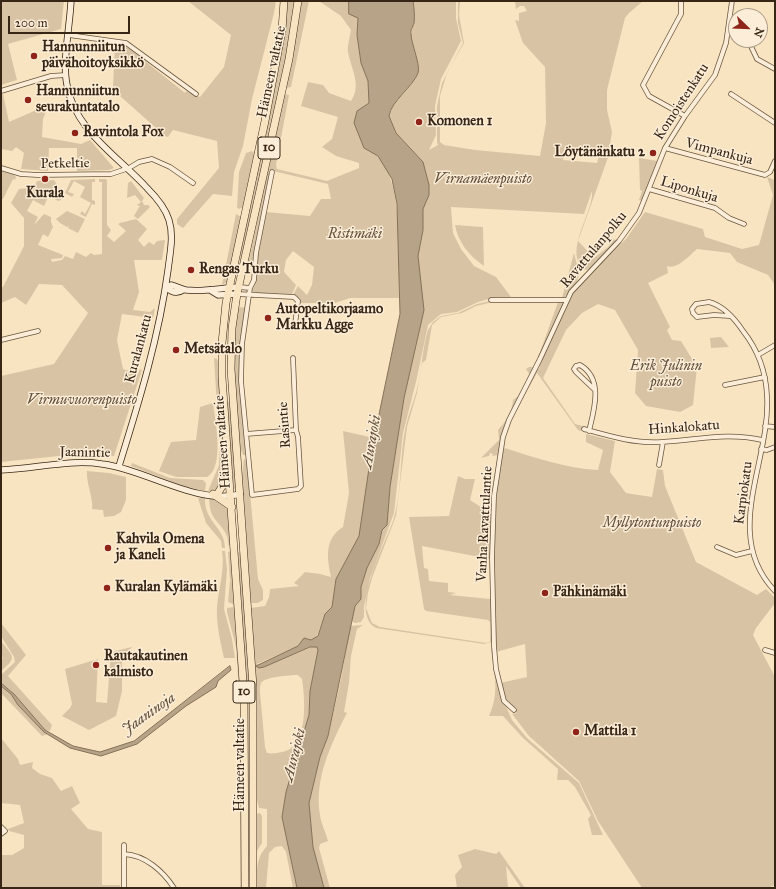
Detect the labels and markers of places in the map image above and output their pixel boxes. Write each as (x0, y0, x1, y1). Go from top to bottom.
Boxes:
place label: Hannunniitun päivähoitoyksikkö (42, 40, 144, 72)
marker: Hannunniitun päivähoitoyksikkö (29, 51, 39, 61)
place label: Hannunniitun seurakuntatalo (36, 84, 120, 116)
marker: Hannunniitun seurakuntatalo (23, 95, 33, 105)
place label: Komonen 1 (427, 114, 492, 130)
marker: Komonen 1 (414, 117, 424, 127)
place label: Ravintola Fox (83, 125, 164, 141)
marker: Ravintola Fox (70, 128, 80, 138)
place label: Löytänänkatu 2 (554, 145, 645, 161)
marker: Löytänänkatu 2 (648, 148, 658, 158)
marker: Kurala (40, 174, 50, 184)
place label: Kurala (26, 186, 64, 202)
place label: Rengas Turku (199, 262, 279, 278)
marker: Rengas Turku (186, 265, 196, 275)
place label: Autopeltikorjaamo Markku Agge (276, 302, 383, 334)
marker: Autopeltikorjaamo Markku Agge (263, 313, 273, 323)
place label: Metsätalo (184, 342, 242, 358)
marker: Metsätalo (171, 345, 181, 355)
place label: Kahvila Omena ja Kaneli (116, 532, 204, 564)
marker: Kahvila Omena ja Kaneli (103, 543, 113, 553)
place label: Kuralan Kylämäki (115, 580, 217, 596)
marker: Kuralan Kylämäki (102, 583, 112, 593)
place label: Pähkinämäki (553, 585, 627, 601)
marker: Pähkinämäki (540, 588, 550, 598)
place label: Rautakautinen kalmisto (104, 649, 188, 682)
marker: Rautakautinen kalmisto (91, 660, 101, 670)
place label: Mattila 1 (584, 724, 636, 740)
marker: Mattila 1 (571, 727, 581, 737)

